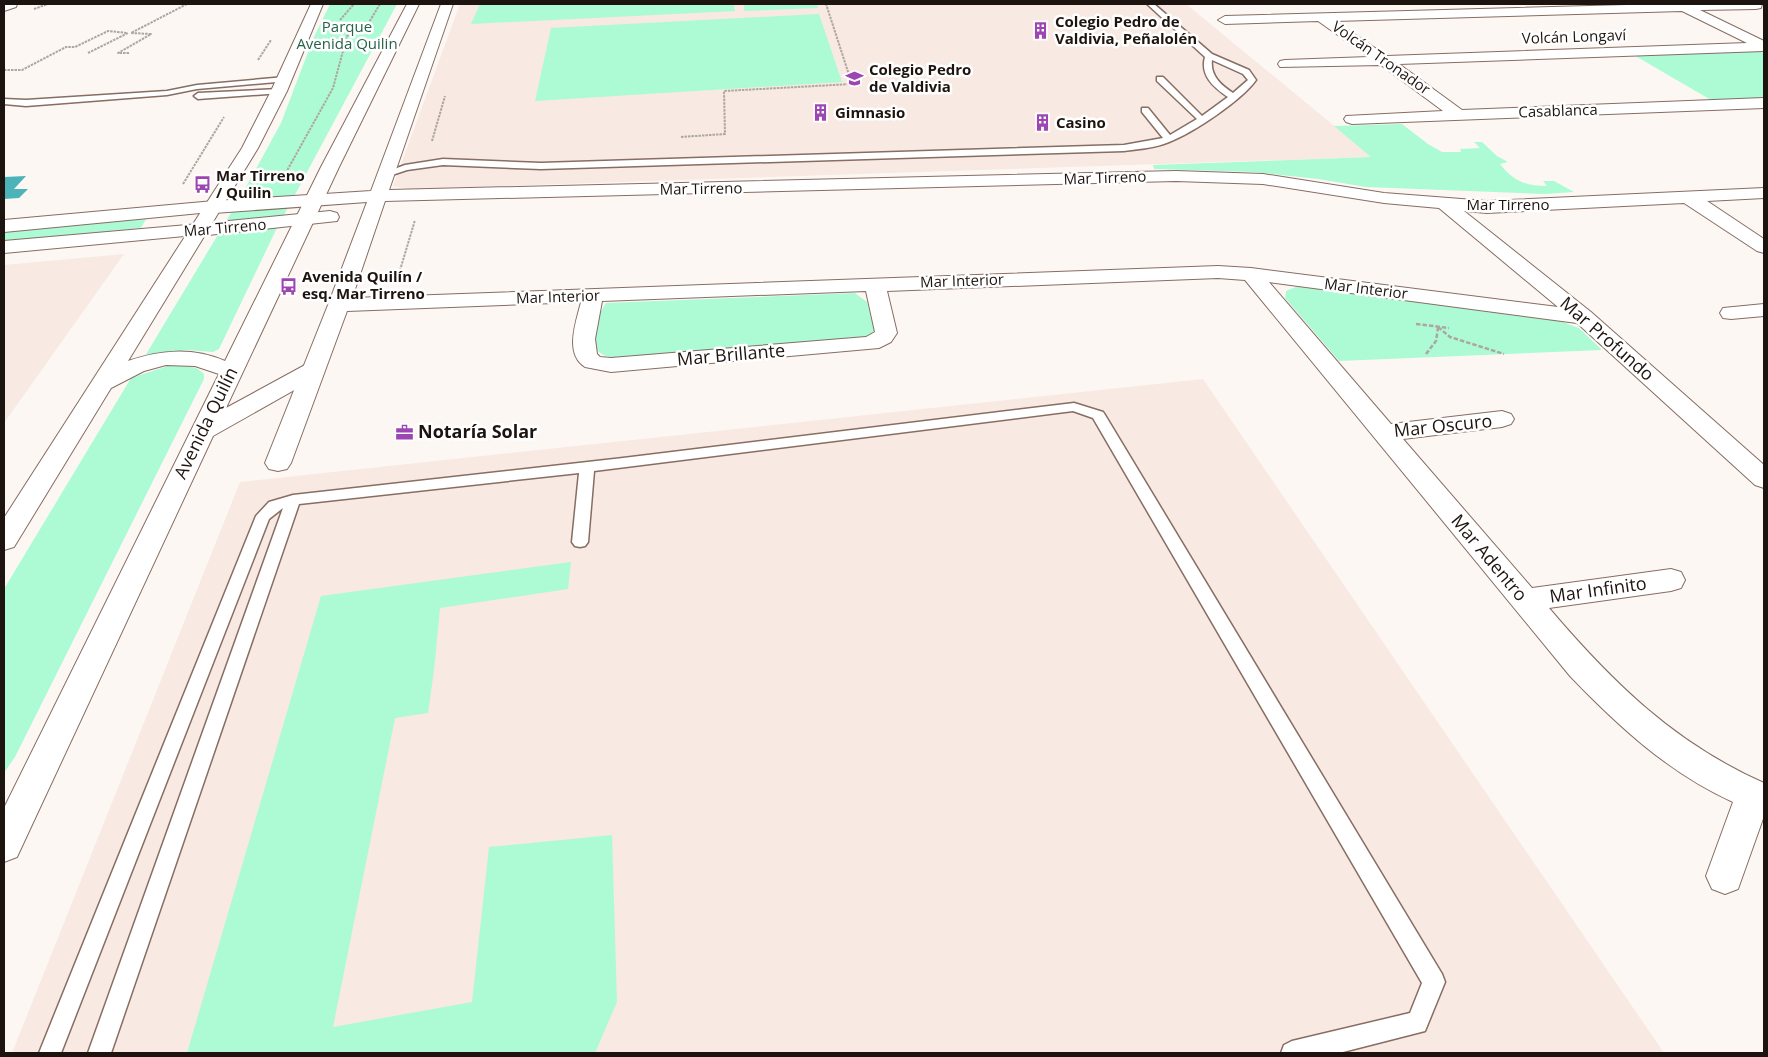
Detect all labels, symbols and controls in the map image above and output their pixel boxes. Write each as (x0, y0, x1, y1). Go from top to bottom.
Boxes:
place label: Colegio Pedro de Valdivia, Peñalolén (1055, 11, 1197, 48)
park label: Parque Avenida Quilin (296, 16, 398, 53)
street label: Volcán Tronador (1328, 16, 1435, 99)
building icon: Colegio Pedro de Valdivia, Peñalolén (1031, 21, 1051, 41)
street label: Volcán Longaví (1522, 24, 1628, 48)
place label: Colegio Pedro de Valdivia (869, 59, 971, 96)
school or university icon: Colegio Pedro de Valdivia (845, 69, 865, 89)
street label: Casablanca (1518, 99, 1598, 121)
place label: Gimnasio (835, 102, 905, 122)
building icon: Gimnasio (811, 103, 831, 123)
place label: Casino (1056, 112, 1106, 132)
building icon: Casino (1032, 113, 1052, 133)
place label: Mar Tirreno / Quilin (216, 165, 305, 202)
street label: Mar Tirreno (1063, 166, 1147, 188)
bus stop icon: Mar Tirreno / Quilin (192, 175, 212, 195)
street label: Mar Tirreno (659, 177, 743, 199)
street label: Mar Tirreno (1467, 194, 1549, 214)
street label: Mar Tirreno (183, 213, 267, 241)
place label: Avenida Quilín / esq. Mar Tirreno (302, 266, 425, 303)
street label: Mar Interior (920, 269, 1004, 291)
street label: Mar Interior (1323, 273, 1409, 303)
bus stop icon: Avenida Quilín / esq. Mar Tirreno (278, 276, 298, 296)
street label: Mar Interior (516, 285, 600, 307)
street label: Mar Profundo (1556, 291, 1660, 386)
street label: Mar Brillante (676, 337, 786, 371)
street label: Avenida Quilín (168, 363, 243, 482)
street label: Mar Oscuro (1393, 408, 1493, 442)
place label: Notaría Solar (418, 419, 537, 443)
office icon: Notaría Solar (394, 422, 414, 442)
street label: Mar Adentro (1446, 509, 1533, 606)
street label: Mar Infinito (1548, 570, 1648, 608)

